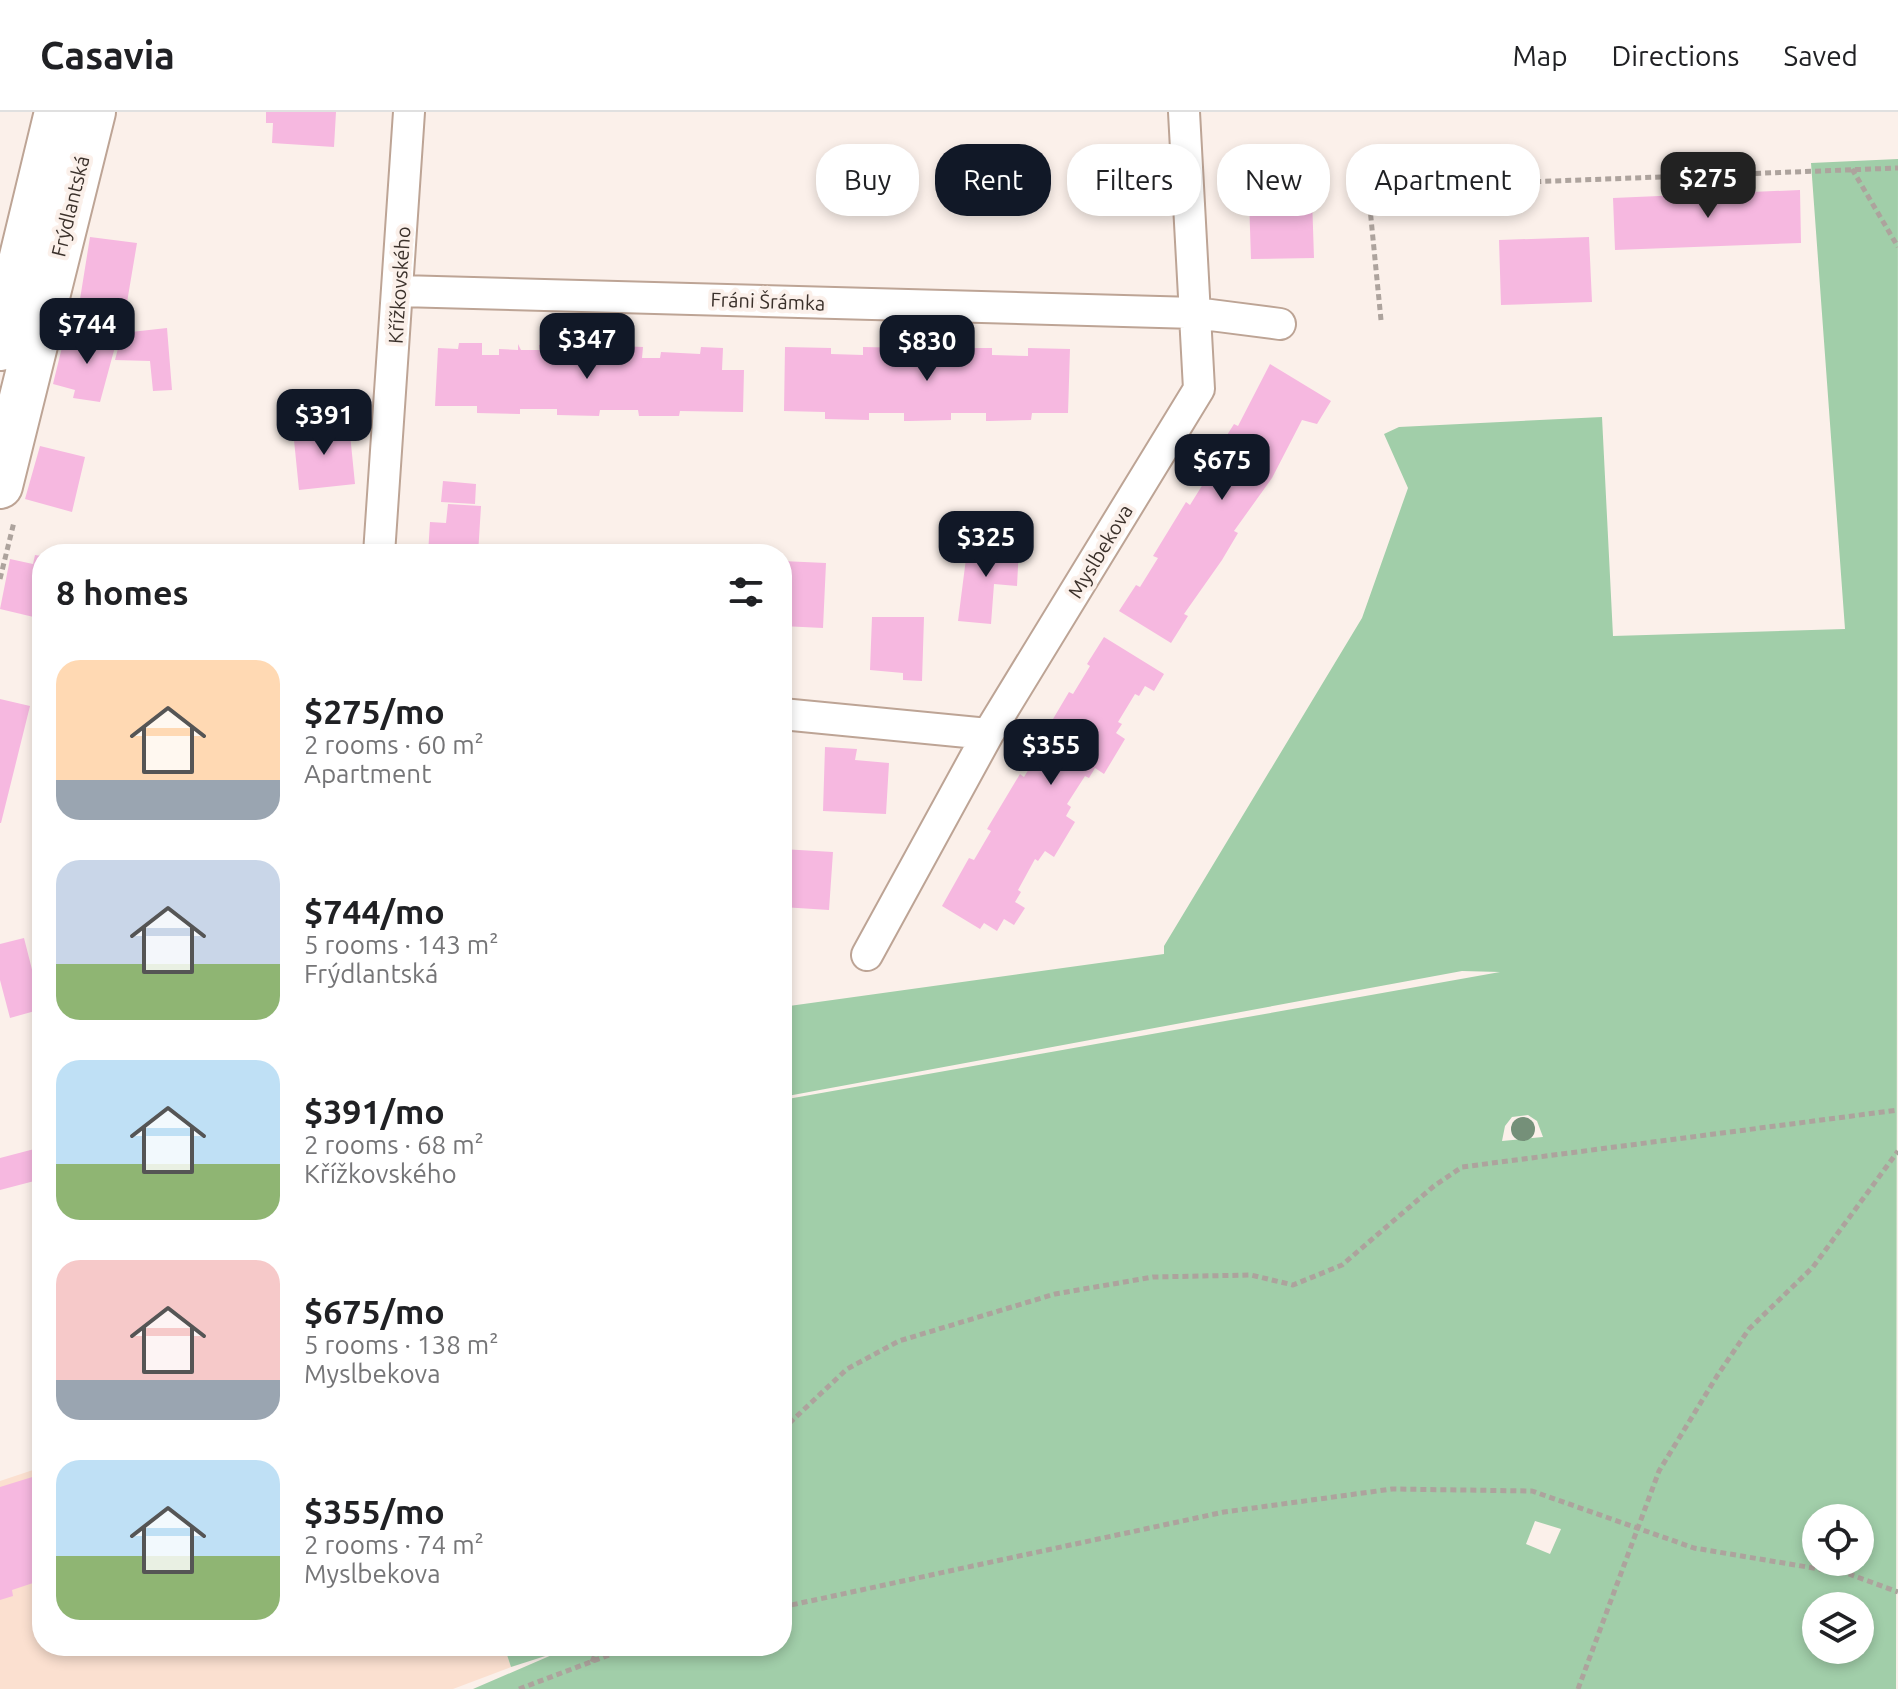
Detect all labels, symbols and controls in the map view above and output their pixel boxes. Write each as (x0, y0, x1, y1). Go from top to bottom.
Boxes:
text: Casavia (40, 34, 175, 76)
text: Map (1512, 40, 1568, 71)
text: Directions (1612, 40, 1739, 71)
text: Saved (1783, 40, 1858, 71)
chip: Buy (816, 144, 919, 216)
chip: Rent (935, 144, 1051, 216)
chip: Filters (1067, 144, 1201, 216)
chip: New (1217, 144, 1330, 216)
chip: Apartment (1346, 144, 1540, 216)
pin: $275 (1661, 152, 1755, 220)
street label: Frýdlantská (46, 153, 94, 259)
text: $275 (1679, 163, 1737, 192)
street label: Křížkovského (383, 226, 415, 344)
street label: Fráni Šrámka (710, 288, 826, 314)
pin: $744 (40, 298, 134, 366)
text: $744 (58, 309, 116, 338)
pin: $347 (540, 313, 634, 381)
pin: $830 (880, 315, 974, 383)
text: $347 (558, 324, 616, 353)
text: $830 (898, 326, 956, 355)
pin: $391 (277, 389, 371, 457)
text: $391 (295, 400, 353, 429)
pin: $675 (1175, 434, 1269, 502)
text: $675 (1193, 445, 1251, 474)
street label: Myslbekova (1063, 500, 1137, 602)
pin: $325 (939, 511, 1033, 579)
text: $325 (957, 522, 1015, 551)
icon: filters (724, 570, 768, 614)
text: 8 homes (56, 573, 189, 611)
icon: home (120, 692, 216, 788)
text: $275/mo (304, 692, 445, 730)
pin: $355 (1004, 719, 1098, 787)
text: 2 rooms · 60 m² (304, 730, 484, 759)
text: $355 (1022, 730, 1080, 759)
text: Apartment (304, 759, 431, 788)
icon: home (120, 892, 216, 988)
text: $744/mo (304, 892, 445, 930)
text: 5 rooms · 143 m² (304, 930, 499, 959)
text: Frýdlantská (304, 959, 438, 988)
icon: home (120, 1092, 216, 1188)
text: $391/mo (304, 1092, 445, 1130)
text: 2 rooms · 68 m² (304, 1130, 484, 1159)
text: Křížkovského (304, 1159, 457, 1188)
icon: home (120, 1292, 216, 1388)
text: $675/mo (304, 1292, 445, 1330)
text: 5 rooms · 138 m² (304, 1330, 499, 1359)
text: Myslbekova (304, 1359, 441, 1388)
icon: home (120, 1492, 216, 1588)
text: $355/mo (304, 1492, 445, 1530)
map controls (1802, 1504, 1874, 1664)
button: locate (1802, 1504, 1874, 1576)
text: 2 rooms · 74 m² (304, 1530, 484, 1559)
text: Myslbekova (304, 1559, 441, 1588)
button: layers (1802, 1592, 1874, 1664)

